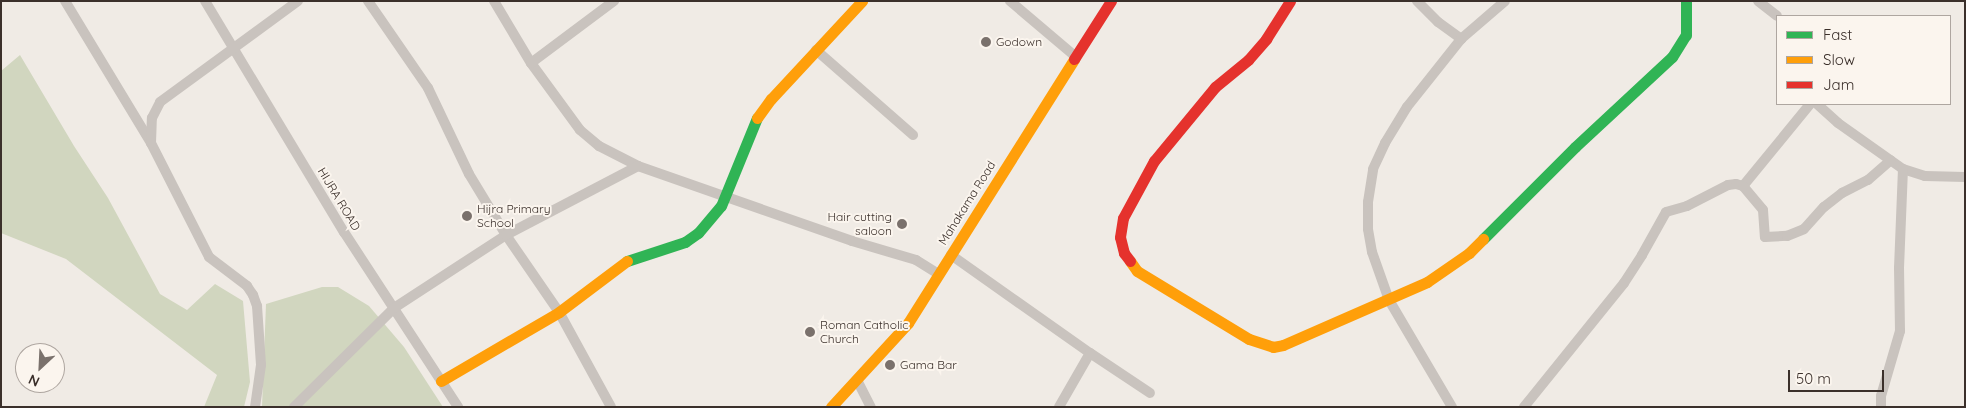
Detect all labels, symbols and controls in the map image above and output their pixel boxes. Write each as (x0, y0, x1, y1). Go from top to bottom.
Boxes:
legend (1776, 15, 1951, 105)
text: Fast (1823, 25, 1852, 44)
place label: Godown (996, 35, 1042, 49)
marker: Godown (980, 36, 992, 48)
text: Slow (1823, 50, 1855, 69)
text: Jam (1823, 75, 1854, 94)
street label: Mahakama Road (935, 158, 999, 248)
street label: HIJRA ROAD (315, 165, 363, 233)
place label: Hijra Primary School (477, 202, 550, 230)
marker: Hijra Primary School (461, 210, 473, 222)
place label: Hair cutting saloon (827, 210, 892, 238)
marker: Hair cutting saloon (896, 218, 908, 230)
place label: Roman Catholic Church (820, 318, 908, 346)
marker: Roman Catholic Church (804, 326, 816, 338)
north arrow (15, 343, 65, 393)
place label: Gama Bar (900, 358, 957, 372)
marker: Gama Bar (884, 359, 896, 371)
scale bar (1791, 360, 1887, 392)
text: 50 m (1796, 369, 1831, 388)
text: N (26, 370, 43, 391)

